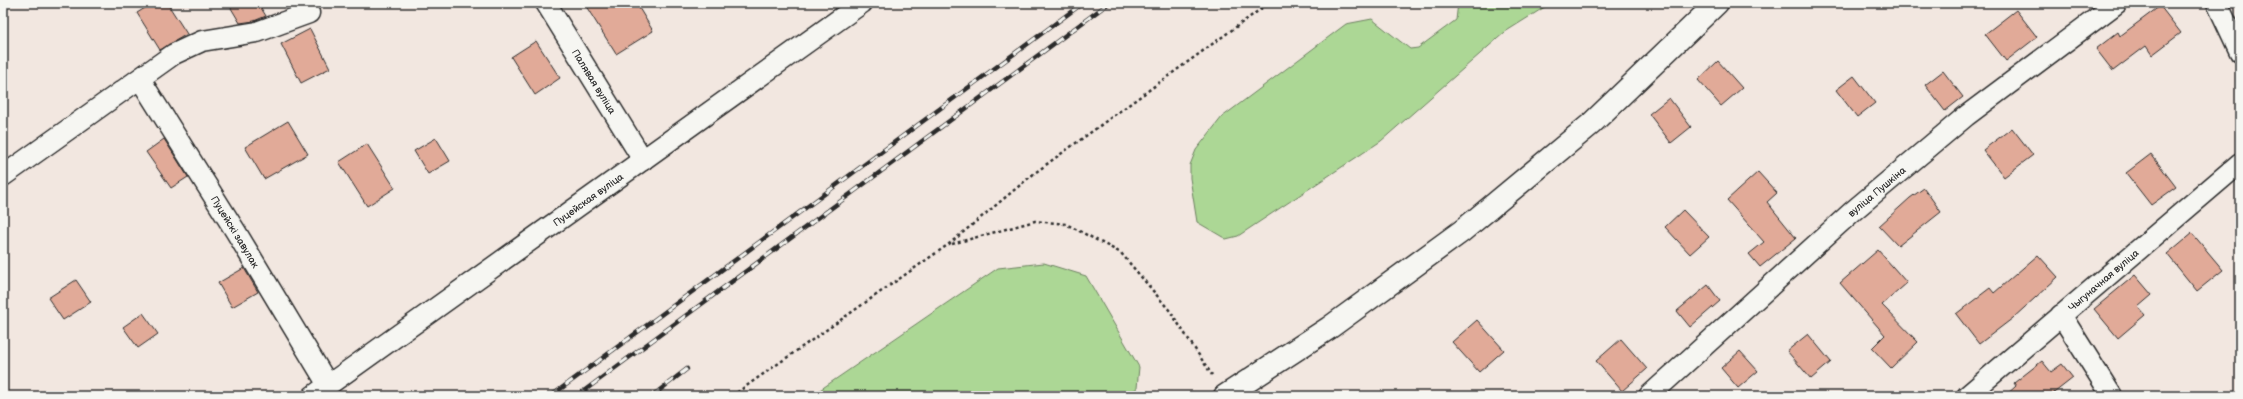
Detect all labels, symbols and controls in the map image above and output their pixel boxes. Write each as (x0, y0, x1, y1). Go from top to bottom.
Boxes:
street label: Палявая вуліца (569, 47, 618, 116)
street label: вуліца Пушкіна (1846, 164, 1908, 220)
street label: Пуцейская вуліца (551, 171, 626, 229)
street label: Пуцейскі завулак (208, 194, 262, 271)
street label: Чыгуначная вуліца (2066, 247, 2142, 314)

